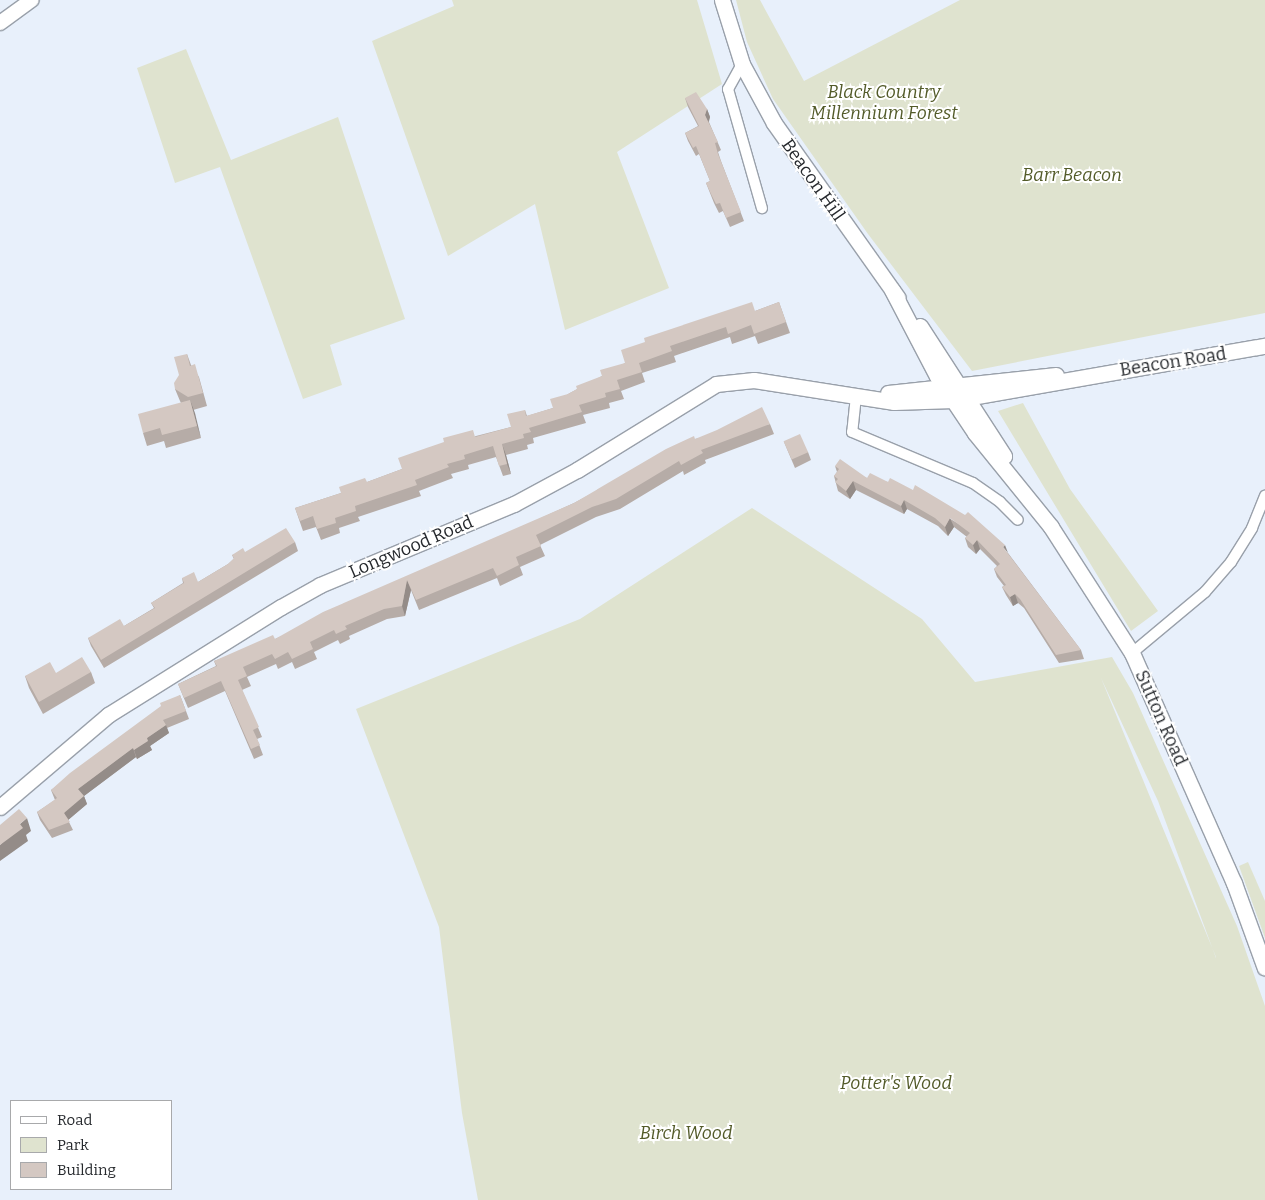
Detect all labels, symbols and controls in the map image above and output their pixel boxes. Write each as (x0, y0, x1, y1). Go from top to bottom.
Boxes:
park label: Black Country Millennium Forest (810, 82, 958, 125)
street label: Beacon Hill (777, 135, 849, 225)
park label: Barr Beacon (1022, 164, 1122, 186)
street label: Beacon Road (1118, 343, 1228, 381)
street label: Longwood Road (346, 511, 476, 583)
street label: Sutton Road (1130, 667, 1192, 769)
park label: Potter's Wood (840, 1072, 952, 1094)
legend (10, 1100, 172, 1190)
text: Road (57, 1111, 92, 1129)
park label: Birch Wood (639, 1122, 733, 1144)
text: Park (57, 1136, 89, 1154)
text: Building (57, 1161, 116, 1179)

